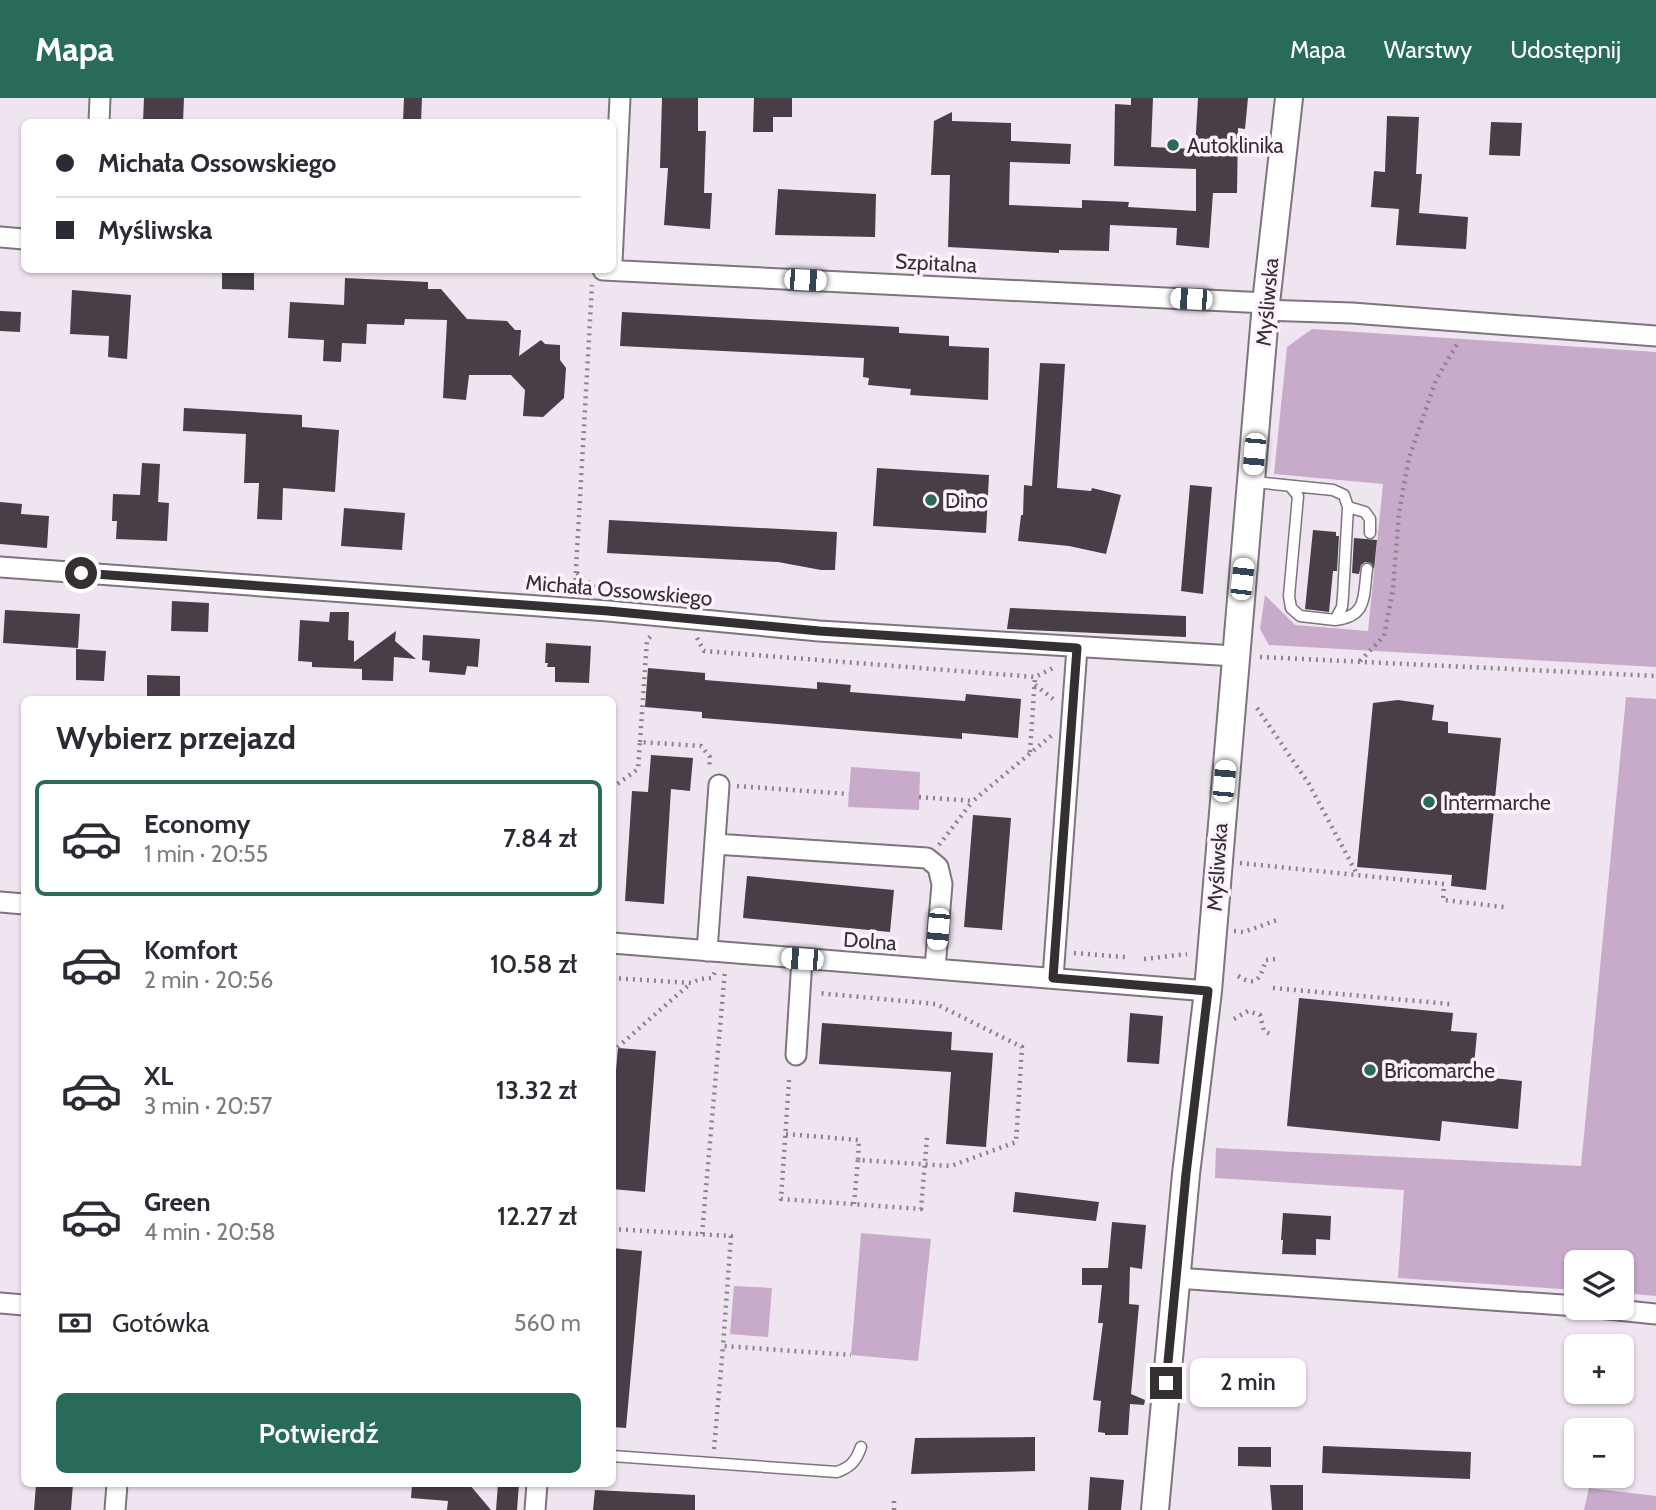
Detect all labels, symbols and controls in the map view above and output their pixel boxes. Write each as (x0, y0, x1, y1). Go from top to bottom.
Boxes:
text: Mapa (35, 29, 114, 69)
text: Mapa (1290, 35, 1346, 64)
text: Warstwy (1384, 35, 1472, 64)
text: Udostępnij (1510, 35, 1621, 64)
place label: Autoklinika (1187, 133, 1284, 158)
marker: Autoklinika (1165, 137, 1181, 153)
text: Michała Ossowskiego (98, 147, 336, 179)
text: Myśliwska (98, 214, 212, 246)
street label: Szpitalna (894, 248, 978, 278)
street label: Myśliwska (1251, 257, 1283, 347)
car (784, 268, 827, 292)
car (1170, 287, 1213, 311)
car (1242, 432, 1267, 476)
place label: Dino (945, 488, 988, 513)
marker: Dino (923, 492, 939, 508)
route start (65, 557, 97, 589)
car (1230, 557, 1255, 601)
street label: Michała Ossowskiego (525, 569, 713, 611)
text: Wybierz przejazd (56, 718, 296, 757)
car (1212, 759, 1237, 803)
place label: Intermarche (1443, 790, 1551, 815)
marker: Intermarche (1421, 794, 1437, 810)
icon: car (60, 807, 123, 870)
text: Economy (144, 808, 250, 840)
text: 7.84 zł (503, 822, 577, 854)
street label: Myśliwska (1201, 822, 1233, 912)
text: 1 min · 20:55 (144, 840, 268, 868)
car (926, 907, 951, 951)
street label: Dolna (842, 927, 898, 955)
icon: car (60, 933, 123, 996)
text: Komfort (144, 934, 238, 966)
car (781, 947, 824, 971)
text: 10.58 zł (490, 948, 577, 980)
text: 2 min · 20:56 (144, 966, 273, 994)
place label: Bricomarche (1384, 1058, 1495, 1083)
icon: car (60, 1059, 123, 1122)
text: XL (144, 1060, 173, 1092)
marker: Bricomarche (1362, 1062, 1378, 1078)
text: 13.32 zł (496, 1074, 577, 1106)
text: 3 min · 20:57 (144, 1092, 272, 1120)
icon: car (60, 1185, 123, 1248)
text: Green (144, 1186, 211, 1218)
text: 12.27 zł (497, 1200, 577, 1232)
text: 4 min · 20:58 (144, 1218, 275, 1246)
map controls (1564, 1250, 1634, 1488)
button: layers (1564, 1250, 1634, 1320)
icon: cash (56, 1304, 94, 1342)
text: Gotówka (112, 1307, 209, 1339)
text: 560 m (514, 1309, 581, 1337)
button: + (1564, 1334, 1634, 1404)
callout: 2 min (1190, 1358, 1306, 1408)
route end (1150, 1367, 1182, 1399)
text: 2 min (1220, 1368, 1276, 1396)
button: Potwierdź (56, 1393, 581, 1473)
button: − (1564, 1418, 1634, 1488)

